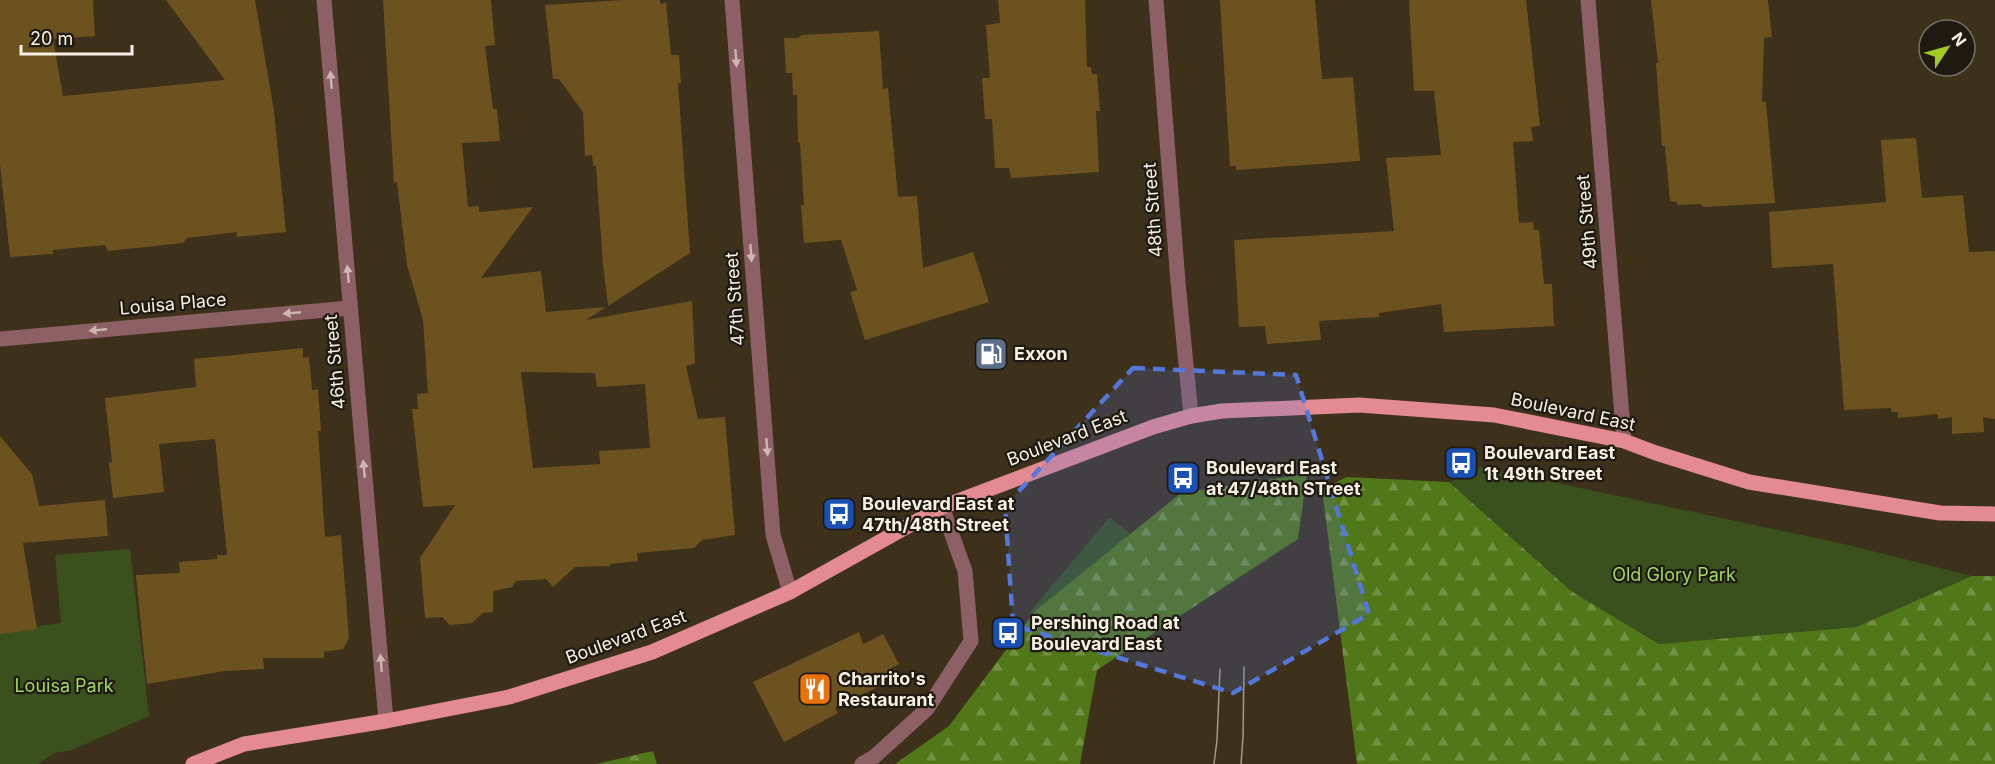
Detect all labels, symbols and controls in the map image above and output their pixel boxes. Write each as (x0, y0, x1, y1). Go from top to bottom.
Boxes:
scale bar (21, 18, 132, 56)
north arrow (1917, 18, 1977, 78)
text: 20 m (30, 28, 73, 49)
text: N (1947, 28, 1971, 50)
one-way arrow (731, 49, 741, 68)
one-way arrow (326, 70, 336, 89)
street label: 48th Street (1139, 162, 1166, 258)
street label: 49th Street (1572, 173, 1601, 271)
one-way arrow (747, 243, 756, 262)
street label: 47th Street (721, 251, 748, 347)
one-way arrow (343, 265, 352, 284)
street label: Louisa Place (119, 288, 227, 319)
one-way arrow (283, 308, 302, 318)
street label: 46th Street (320, 314, 349, 410)
one-way arrow (88, 325, 107, 335)
fuel station icon: Exxon (973, 336, 1009, 372)
place label: Exxon (1014, 343, 1068, 364)
street label: Boulevard East (1509, 388, 1637, 435)
street label: Boulevard East (1004, 405, 1130, 470)
one-way arrow (762, 438, 771, 457)
place label: Boulevard East 1t 49th Street (1484, 442, 1615, 484)
bus stop icon: Boulevard East 1t 49th Street (1443, 445, 1479, 481)
place label: Boulevard East at 47/48th STreet (1206, 457, 1361, 499)
one-way arrow (359, 459, 369, 478)
bus stop icon: Boulevard East at 47/48th STreet (1165, 460, 1201, 496)
place label: Boulevard East at 47th/48th Street (862, 493, 1015, 535)
bus stop icon: Boulevard East at 47th/48th Street (821, 496, 857, 532)
park label: Old Glory Park (1612, 564, 1736, 585)
street label: Boulevard East (563, 605, 689, 668)
place label: Pershing Road at Boulevard East (1031, 612, 1180, 654)
bus stop icon: Pershing Road at Boulevard East (990, 615, 1026, 651)
one-way arrow (376, 653, 386, 672)
place label: Charrito's Restaurant (838, 668, 934, 710)
restaurant icon: Charrito's Restaurant (797, 671, 833, 707)
park label: Louisa Park (14, 675, 114, 696)

